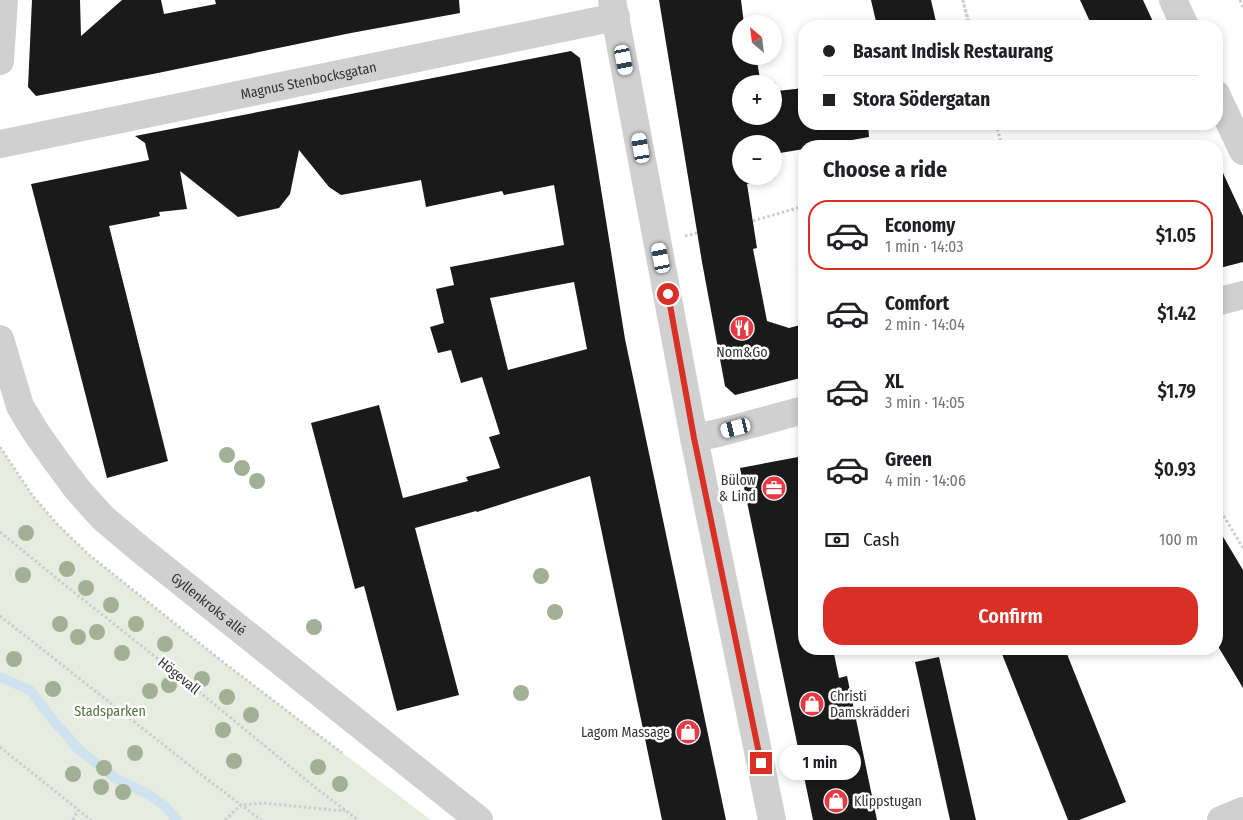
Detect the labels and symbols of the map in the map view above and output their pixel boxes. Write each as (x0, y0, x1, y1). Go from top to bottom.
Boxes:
north arrow (732, 15, 782, 65)
car (613, 44, 634, 76)
street label: Magnus Stenbocksgatan (239, 58, 378, 103)
car (631, 132, 650, 164)
car (650, 242, 671, 274)
route start (657, 283, 679, 305)
restaurant icon: Nom&Go (729, 315, 755, 341)
place label: Nom&Go (716, 344, 768, 361)
car (719, 417, 752, 439)
place label: Bülow & Lind (719, 472, 756, 505)
office icon: Bülow & Lind (761, 475, 787, 501)
street label: Gyllenkroks allé (168, 569, 250, 639)
street label: Högevall (155, 654, 204, 698)
place label: Christi Damskrädderi (830, 688, 910, 721)
shop icon: Christi Damskrädderi (799, 691, 825, 717)
park label: Stadsparken (74, 703, 146, 720)
shop icon: Lagom Massage (675, 719, 701, 745)
place label: Lagom Massage (581, 724, 670, 741)
callout: 1 min (778, 746, 861, 780)
route end (750, 752, 772, 774)
shop icon: Klippstugan (823, 788, 849, 814)
place label: Klippstugan (854, 793, 922, 810)

